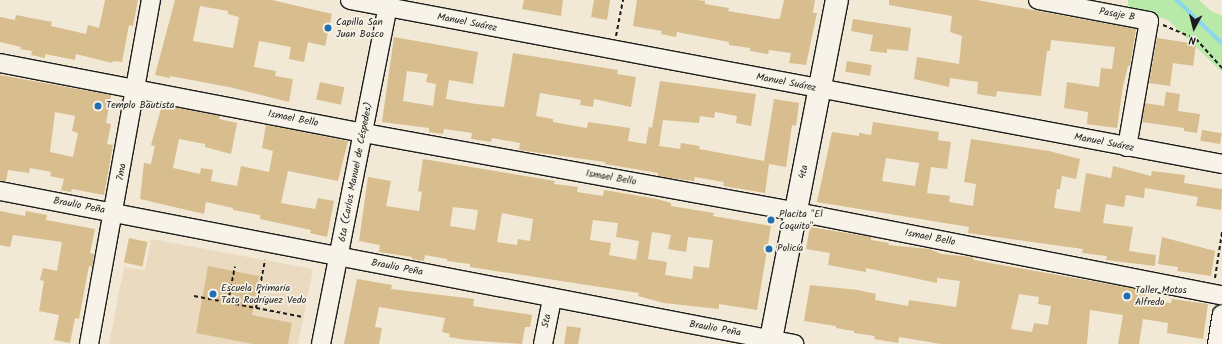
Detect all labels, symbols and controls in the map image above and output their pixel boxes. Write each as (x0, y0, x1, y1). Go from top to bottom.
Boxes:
street label: Pasaje B (1098, 6, 1136, 24)
north arrow (1174, 8, 1214, 48)
street label: Manuel Suárez (436, 11, 498, 35)
place label: Capilla San Juan Bosco (336, 16, 384, 40)
marker: Capilla San Juan Bosco (323, 23, 333, 33)
text: N (1188, 31, 1197, 49)
street label: Manuel Suárez (755, 71, 817, 95)
place label: Templo Bautista (106, 100, 175, 112)
marker: Templo Bautista (93, 101, 103, 111)
street label: 6ta (Carlos Manuel de Céspedes) (337, 101, 375, 243)
street label: Ismael Bello (267, 108, 319, 130)
street label: Manuel Suárez (1073, 131, 1135, 155)
street label: 7ma (115, 162, 129, 182)
street label: 4ta (797, 164, 811, 180)
street label: Ismael Bello (585, 168, 637, 188)
street label: Braulio Peña (52, 195, 106, 217)
place label: Placita "El Coquito" (779, 208, 823, 232)
marker: Placita "El Coquito" (766, 215, 776, 225)
street label: Ismael Bello (904, 227, 956, 249)
place label: Policía (777, 243, 803, 255)
marker: Policía (764, 244, 774, 254)
street label: Braulio Peña (370, 257, 424, 279)
place label: Escuela Primaria Tato Rodríguez Vedo (221, 282, 306, 306)
place label: Taller Motos Alfredo (1135, 284, 1187, 308)
marker: Escuela Primaria Tato Rodríguez Vedo (208, 289, 218, 299)
marker: Taller Motos Alfredo (1122, 291, 1132, 301)
street label: 5ta (540, 313, 554, 329)
street label: Braulio Peña (688, 319, 742, 339)

